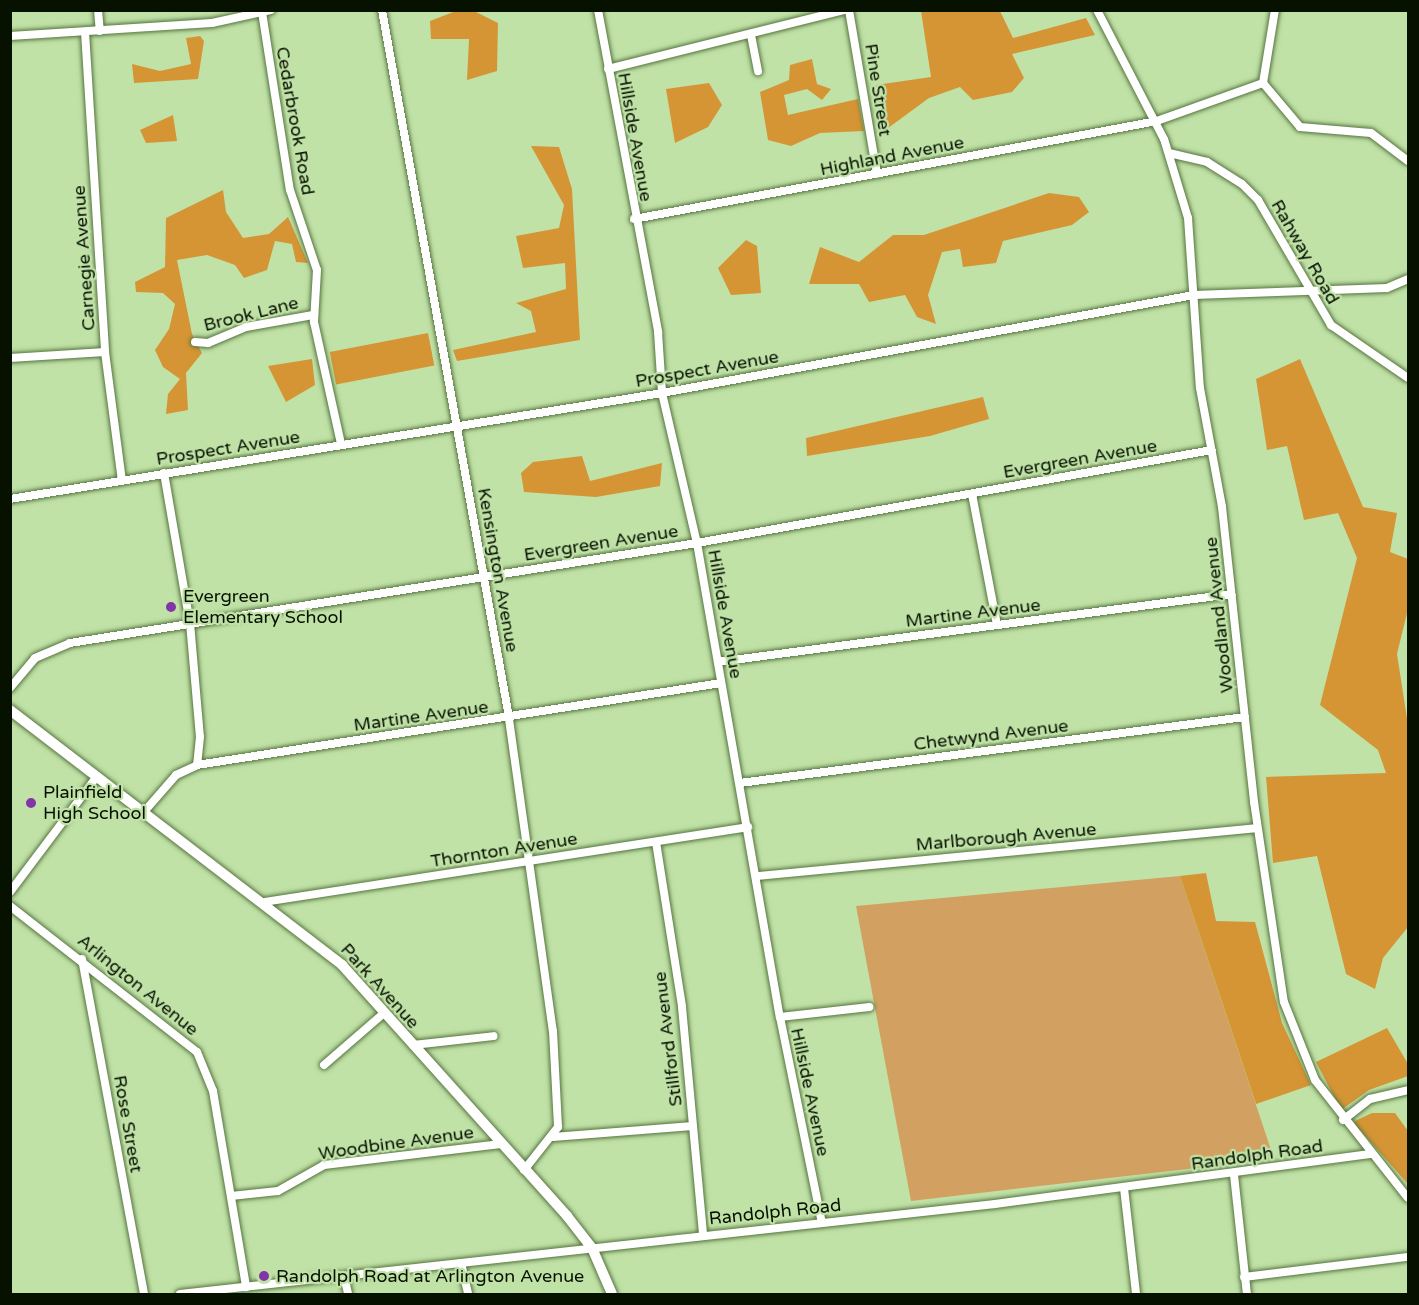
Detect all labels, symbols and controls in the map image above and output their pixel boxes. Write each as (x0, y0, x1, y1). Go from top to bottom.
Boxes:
street label: Pine Street (860, 42, 896, 138)
street label: Cedarbrook Road (271, 45, 319, 197)
street label: Hillside Avenue (613, 71, 657, 203)
street label: Highland Avenue (818, 131, 966, 181)
street label: Carnegie Avenue (68, 185, 100, 331)
street label: Rahway Road (1266, 196, 1344, 308)
street label: Brook Lane (201, 292, 301, 336)
street label: Prospect Avenue (634, 346, 780, 392)
street label: Prospect Avenue (155, 426, 301, 470)
street label: Evergreen Avenue (1001, 435, 1159, 483)
street label: Kensington Avenue (473, 486, 523, 654)
street label: Evergreen Avenue (522, 520, 680, 566)
street label: Woodland Avenue (1200, 536, 1238, 694)
street label: Hillside Avenue (703, 548, 747, 680)
place label: Evergreen Elementary School (183, 586, 343, 628)
street label: Martine Avenue (904, 594, 1042, 632)
marker: Evergreen Elementary School (164, 600, 178, 614)
street label: Martine Avenue (352, 696, 490, 736)
street label: Chetwynd Avenue (912, 715, 1070, 755)
place label: Plainfield High School (43, 782, 146, 824)
marker: Plainfield High School (24, 796, 38, 810)
street label: Marlborough Avenue (915, 818, 1097, 856)
street label: Thornton Avenue (429, 828, 579, 872)
street label: Arlington Avenue (73, 930, 203, 1040)
street label: Park Avenue (336, 939, 424, 1033)
street label: Stillford Avenue (649, 970, 687, 1108)
street label: Hillside Avenue (786, 1026, 834, 1158)
street label: Rose Street (109, 1074, 147, 1174)
street label: Woodbine Avenue (317, 1121, 475, 1165)
street label: Randolph Road (1190, 1135, 1324, 1175)
street label: Randolph Road (708, 1194, 842, 1230)
place label: Randolph Road at Arlington Avenue (276, 1265, 584, 1287)
marker: Randolph Road at Arlington Avenue (257, 1269, 271, 1283)

